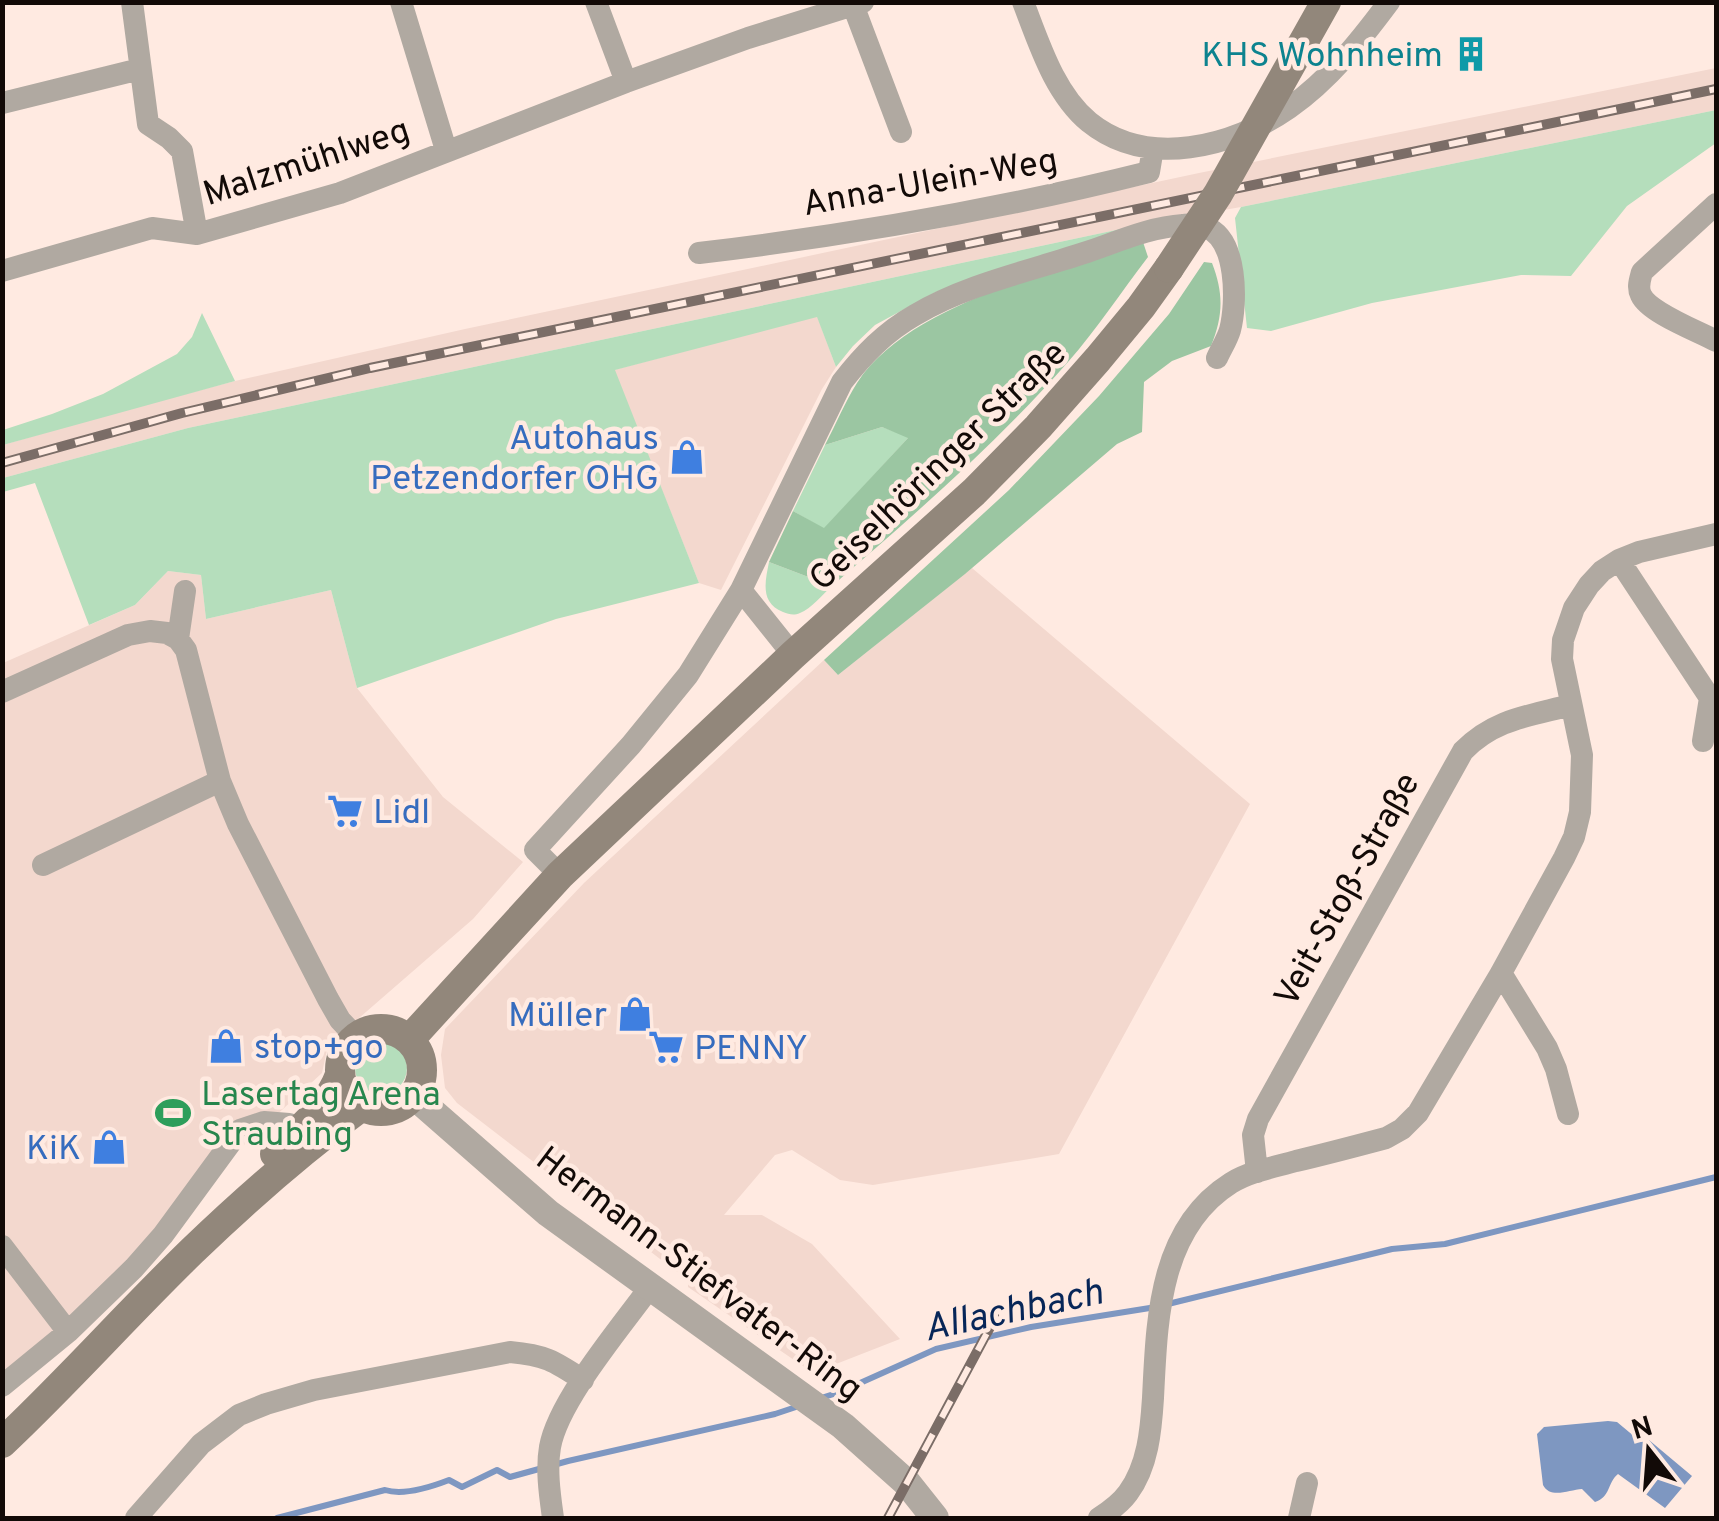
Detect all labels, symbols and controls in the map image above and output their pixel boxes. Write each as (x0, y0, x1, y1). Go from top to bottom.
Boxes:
place label: KHS Wohnheim (1201, 35, 1443, 79)
building icon: KHS Wohnheim (1452, 35, 1490, 73)
street label: Malzmühlweg (198, 110, 416, 218)
street label: Anna-Ulein-Weg (800, 140, 1061, 228)
street label: Geiselhöringer Straße (801, 333, 1077, 601)
place label: Autohaus Petzendorfer OHG (370, 418, 659, 502)
shop icon: Autohaus Petzendorfer OHG (668, 438, 706, 476)
street label: Veit-Stoß-Straße (1266, 766, 1431, 1015)
supermarket icon: Lidl (326, 792, 364, 830)
place label: Lidl (373, 792, 430, 836)
place label: Müller (508, 995, 607, 1039)
shop icon: Müller (616, 995, 654, 1033)
shop icon: stop+go (207, 1027, 245, 1065)
place label: stop+go (254, 1027, 384, 1071)
supermarket icon: PENNY (647, 1028, 685, 1066)
place label: PENNY (694, 1028, 808, 1072)
place label: Lasertag Arena Straubing (201, 1074, 441, 1158)
sports icon: Lasertag Arena Straubing (154, 1094, 192, 1132)
place label: KiK (26, 1128, 81, 1172)
shop icon: KiK (90, 1128, 128, 1166)
street label: Hermann-Stiefvater-Ring (526, 1138, 870, 1413)
water label: Allachbach (920, 1269, 1108, 1355)
north arrow (1599, 1401, 1699, 1501)
text: N (1628, 1410, 1657, 1450)

